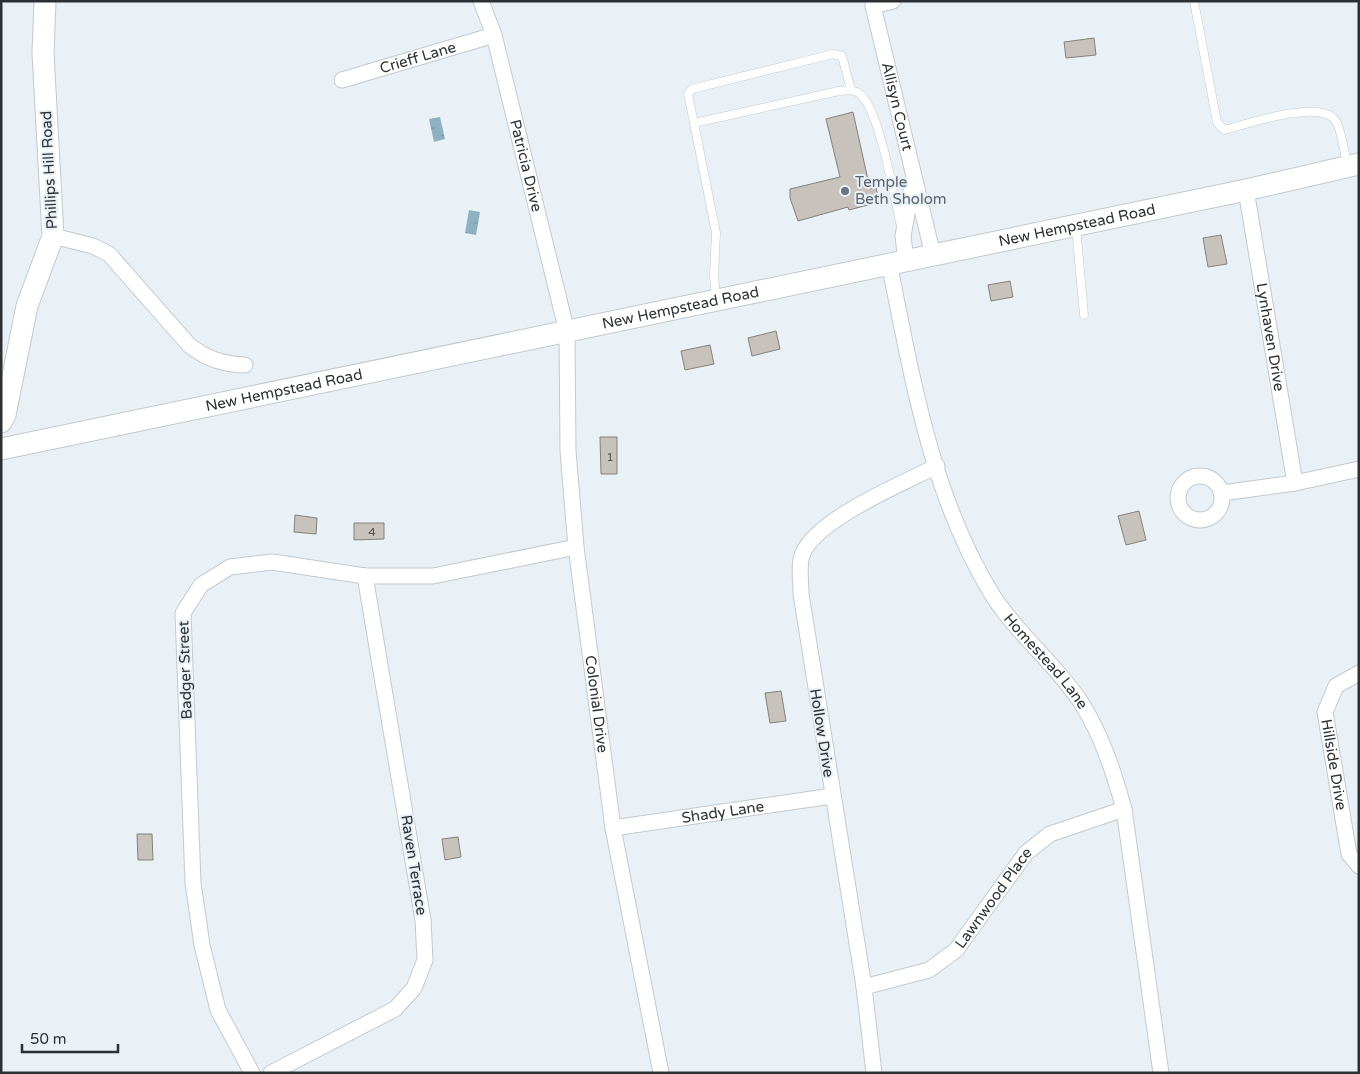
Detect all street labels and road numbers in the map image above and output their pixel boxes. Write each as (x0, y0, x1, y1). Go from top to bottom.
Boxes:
street label: Crieff Lane (378, 38, 458, 77)
street label: Allisyn Court (878, 60, 917, 153)
street label: Phillips Hill Road (37, 110, 61, 230)
street label: Patricia Drive (506, 118, 546, 214)
street label: New Hempstead Road (997, 200, 1157, 250)
street label: Lynhaven Drive (1253, 281, 1288, 393)
street label: New Hempstead Road (600, 283, 760, 333)
street label: New Hempstead Road (204, 365, 364, 415)
street label: Homestead Lane (1000, 610, 1092, 712)
street label: Badger Street (174, 620, 196, 720)
street label: Colonial Drive (581, 654, 612, 754)
street label: Hollow Drive (806, 687, 838, 779)
street label: Hillside Drive (1317, 718, 1350, 812)
street label: Shady Lane (681, 797, 765, 827)
street label: Raven Terrace (397, 814, 431, 916)
street label: Lawnwood Place (951, 843, 1035, 952)

